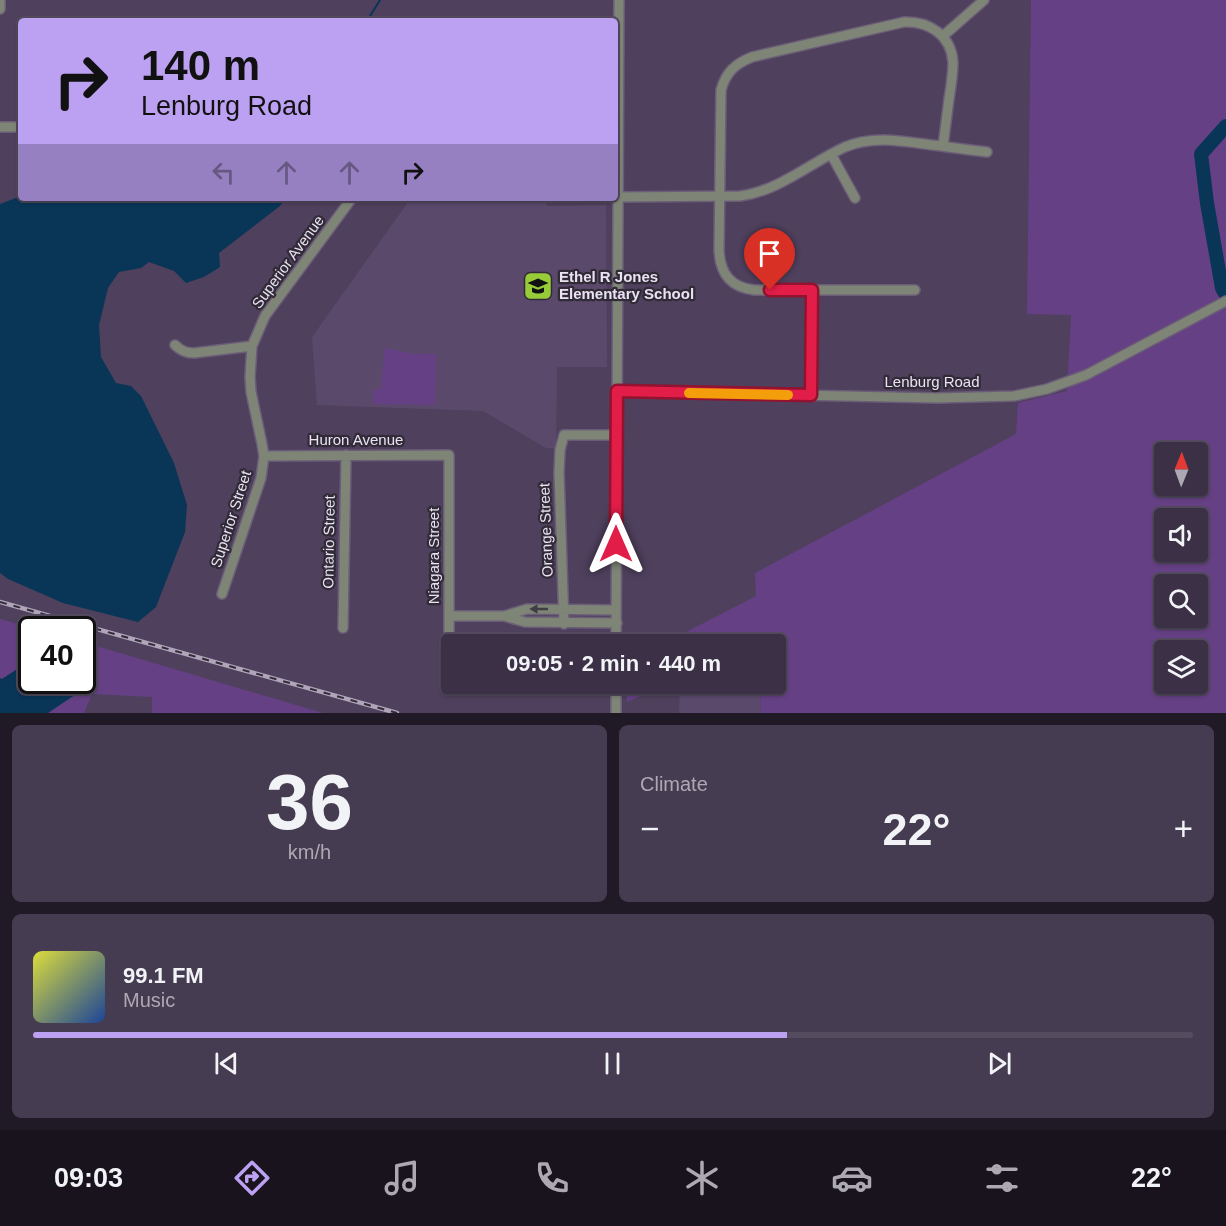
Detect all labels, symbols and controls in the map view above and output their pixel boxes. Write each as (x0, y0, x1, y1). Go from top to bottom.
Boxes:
icon: right (42, 42, 120, 120)
text: 140 m (141, 42, 260, 89)
text: Lenburg Road (141, 91, 312, 121)
icon: left (207, 156, 240, 189)
icon: ahead (270, 156, 303, 189)
icon: ahead (333, 156, 366, 189)
icon: right (396, 156, 429, 189)
street label: Superior Avenue (248, 212, 327, 311)
pin (744, 228, 795, 290)
icon: arrive (753, 237, 786, 270)
place label: Ethel R Jones Elementary School (559, 268, 694, 302)
school or university icon: Ethel R Jones Elementary School (522, 270, 554, 302)
street label: Lenburg Road (884, 373, 980, 390)
street label: Huron Avenue (309, 431, 403, 448)
north arrow (1154, 442, 1208, 496)
map controls (1154, 442, 1208, 694)
street label: Superior Street (207, 467, 254, 569)
street label: Orange Street (535, 482, 556, 577)
street label: Ontario Street (319, 494, 338, 589)
street label: Niagara Street (425, 507, 442, 604)
button: sound (1154, 508, 1208, 562)
position arrow (584, 512, 648, 576)
button: search (1154, 574, 1208, 628)
one-way arrow (529, 605, 548, 614)
speed limit sign: 40 (18, 616, 96, 694)
button: layers (1154, 640, 1208, 694)
text: 09:05 · 2 min · 440 m (506, 651, 721, 676)
text: 36 (266, 758, 353, 846)
text: Climate (640, 773, 708, 795)
text: 22° (882, 804, 951, 855)
text: − (640, 810, 659, 847)
text: + (1174, 810, 1193, 847)
text: km/h (288, 841, 331, 863)
text: 99.1 FM (123, 963, 204, 988)
text: Music (123, 989, 175, 1011)
icon: previous (210, 1047, 243, 1080)
icon: pause (596, 1047, 629, 1080)
icon: next (983, 1047, 1016, 1080)
icon: directions (231, 1157, 273, 1199)
icon: music (381, 1157, 423, 1199)
icon: phone (531, 1157, 573, 1199)
icon: climate (681, 1157, 723, 1199)
icon: car (831, 1157, 873, 1199)
icon: filters (981, 1157, 1023, 1199)
text: 09:03 (54, 1163, 123, 1193)
text: 22° (1131, 1163, 1172, 1193)

